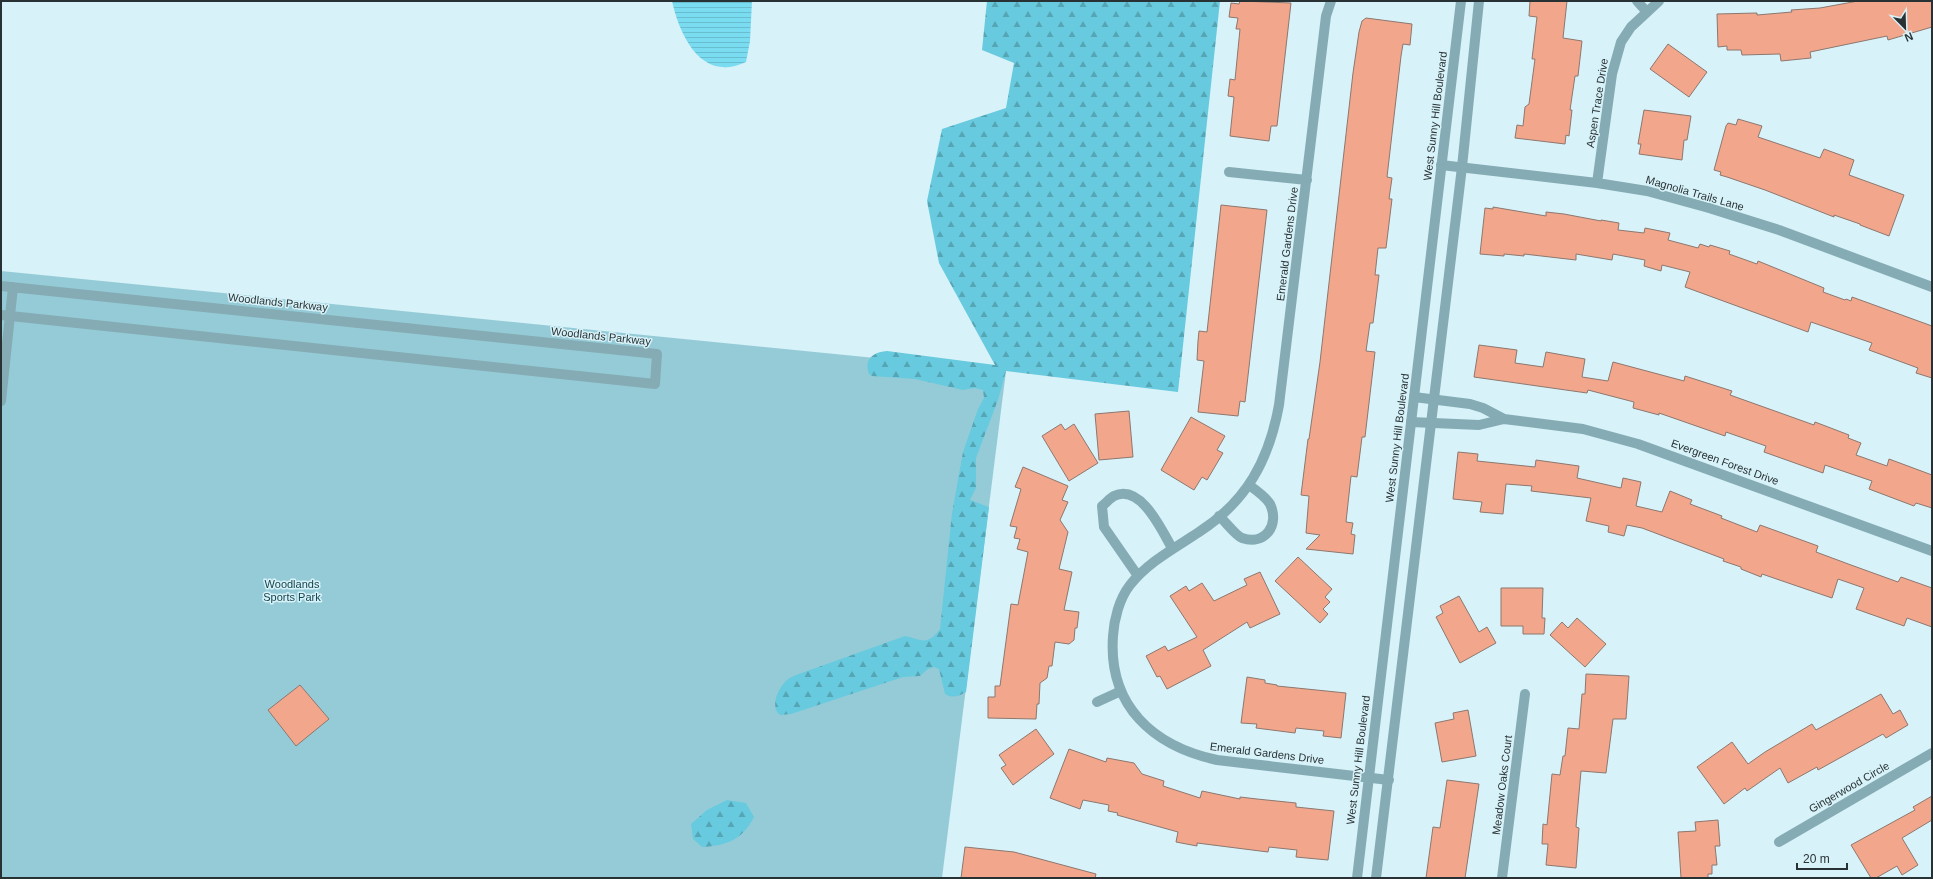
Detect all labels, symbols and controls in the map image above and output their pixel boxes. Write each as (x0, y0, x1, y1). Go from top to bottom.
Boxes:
north arrow (1885, 8, 1925, 48)
text: N (1903, 30, 1915, 44)
street label: West Sunny Hill Boulevard (1421, 51, 1449, 181)
street label: Aspen Trace Drive (1584, 57, 1610, 149)
street label: Magnolia Trails Lane (1645, 173, 1745, 213)
street label: Emerald Gardens Drive (1274, 186, 1300, 302)
street label: Woodlands Parkway (228, 291, 329, 313)
street label: Woodlands Parkway (551, 325, 652, 347)
street label: West Sunny Hill Boulevard (1383, 373, 1411, 503)
street label: Evergreen Forest Drive (1670, 437, 1780, 487)
park label: Woodlands Sports Park (263, 578, 321, 603)
street label: West Sunny Hill Boulevard (1344, 695, 1372, 825)
street label: Meadow Oaks Court (1490, 735, 1514, 835)
street label: Emerald Gardens Drive (1209, 740, 1325, 766)
street label: Gingerwood Circle (1807, 759, 1891, 815)
scale bar (1797, 845, 1847, 871)
text: 20 m (1803, 852, 1830, 866)

